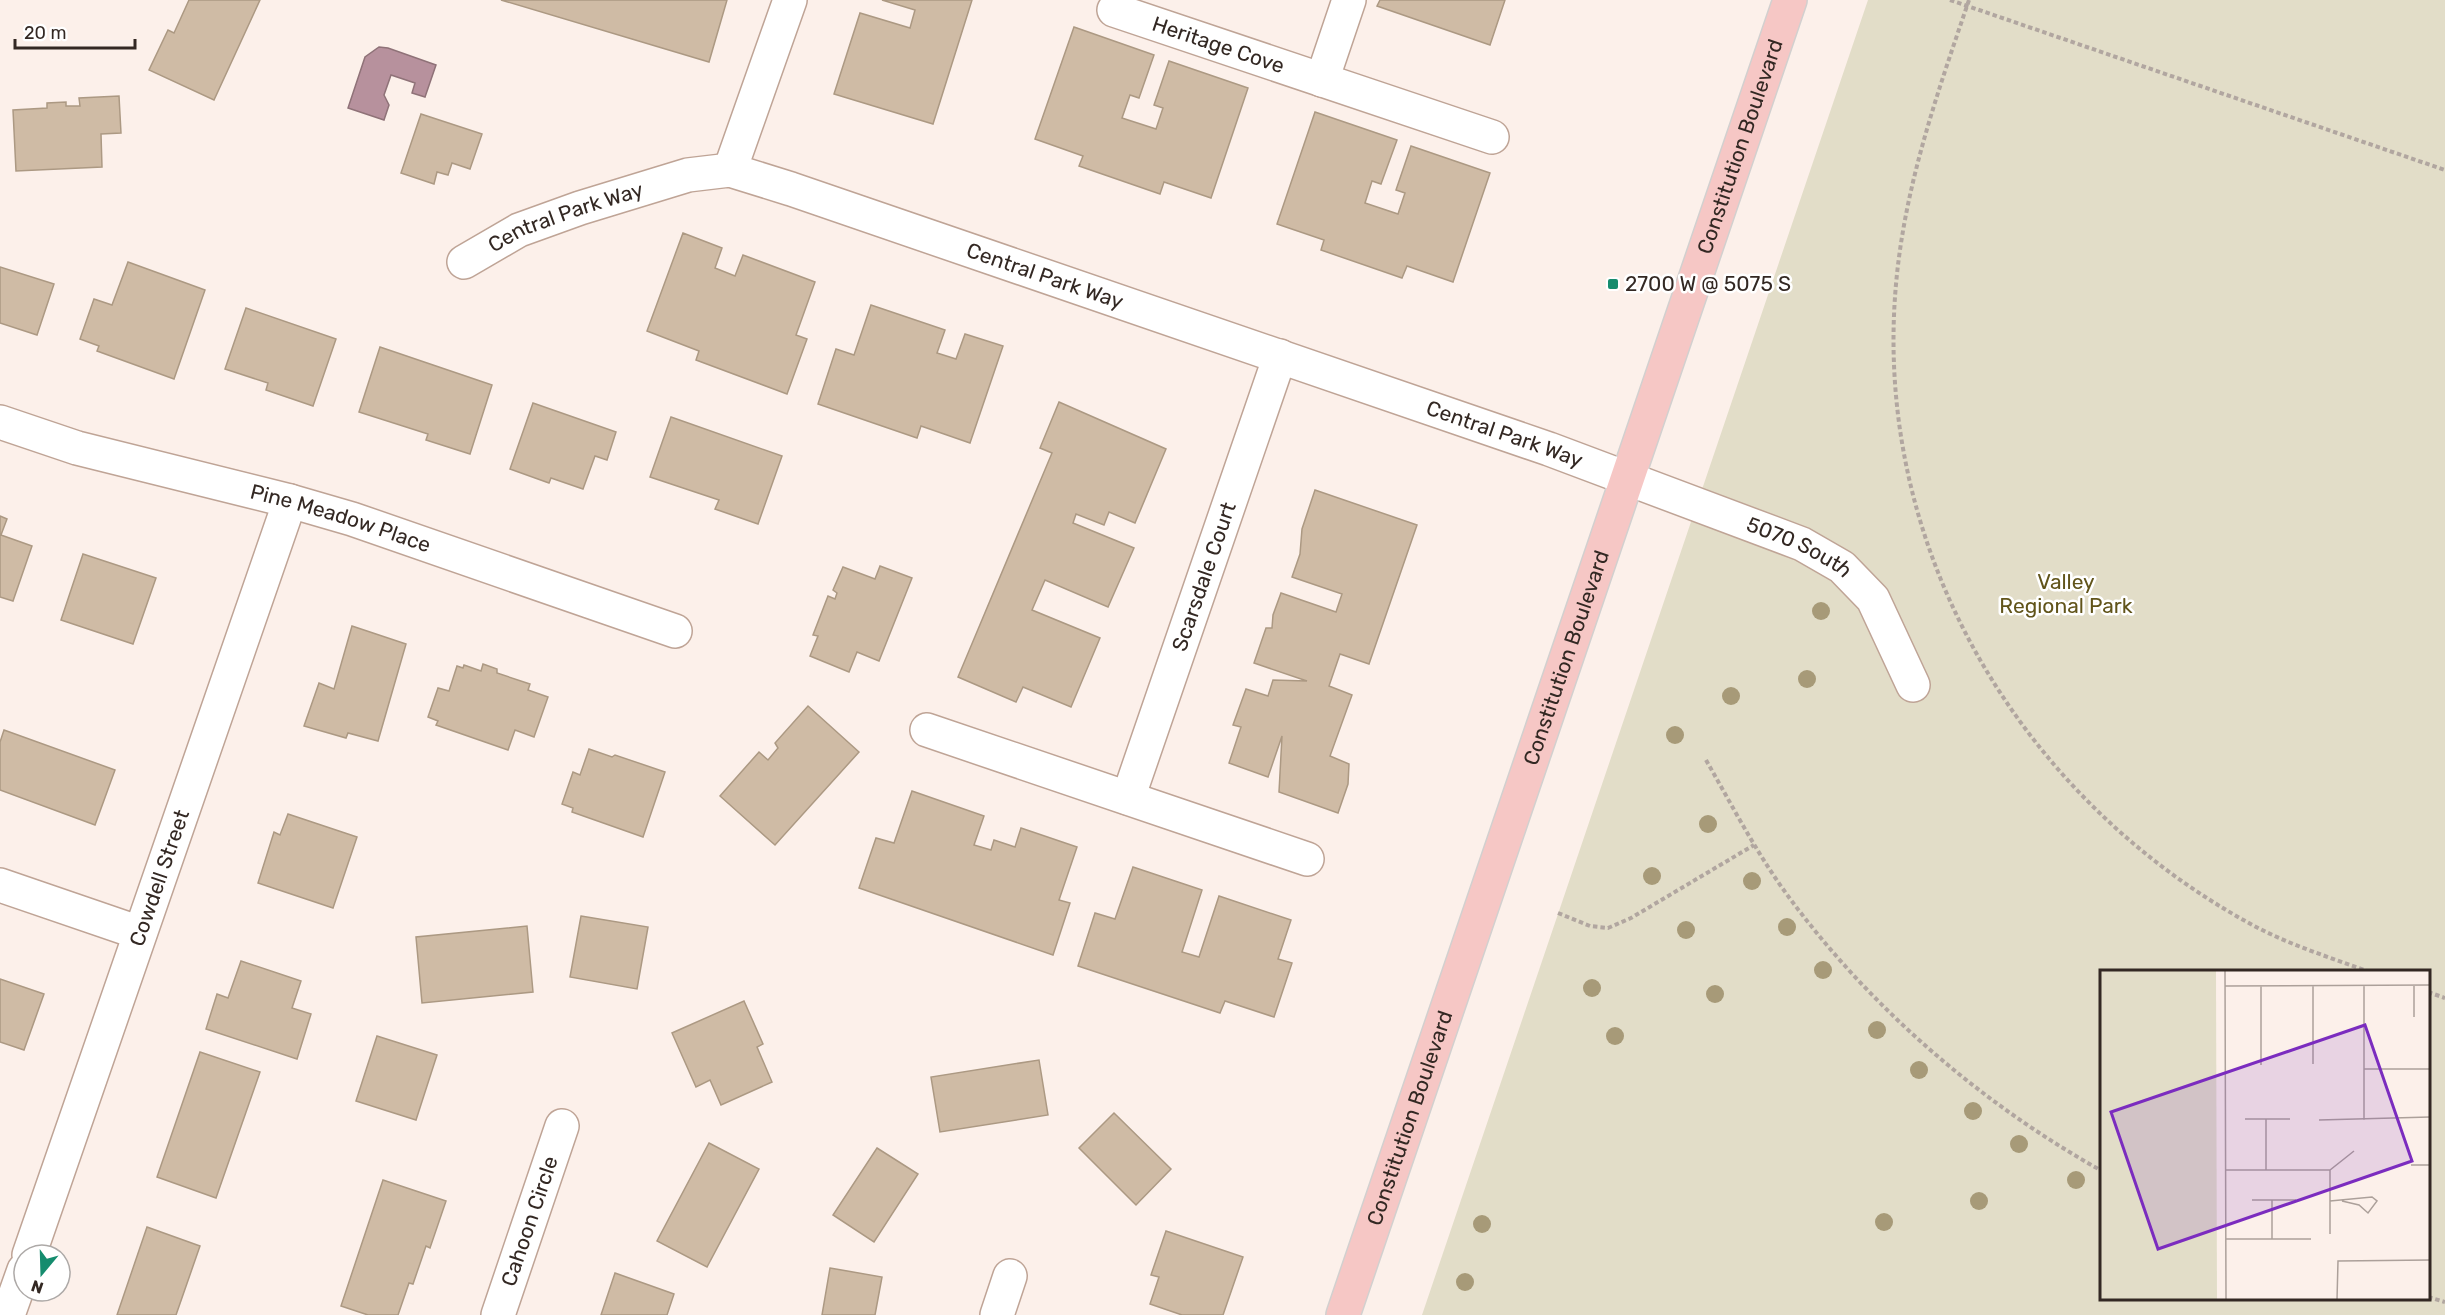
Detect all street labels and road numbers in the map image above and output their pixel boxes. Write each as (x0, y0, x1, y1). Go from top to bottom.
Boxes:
street label: Heritage Cove (1149, 11, 1288, 78)
street label: Constitution Boulevard (1692, 36, 1788, 257)
street label: Central Park Way (483, 176, 646, 257)
street label: Central Park Way (963, 237, 1127, 314)
street label: Central Park Way (1423, 395, 1587, 473)
street label: Pine Meadow Place (248, 479, 434, 557)
street label: Scarsdale Court (1166, 499, 1241, 654)
street label: 5070 South (1743, 511, 1858, 582)
street label: Constitution Boulevard (1518, 547, 1614, 768)
street label: Cowdell Street (124, 806, 194, 949)
street label: Constitution Boulevard (1361, 1007, 1458, 1229)
street label: Cahoon Circle (496, 1153, 563, 1289)

